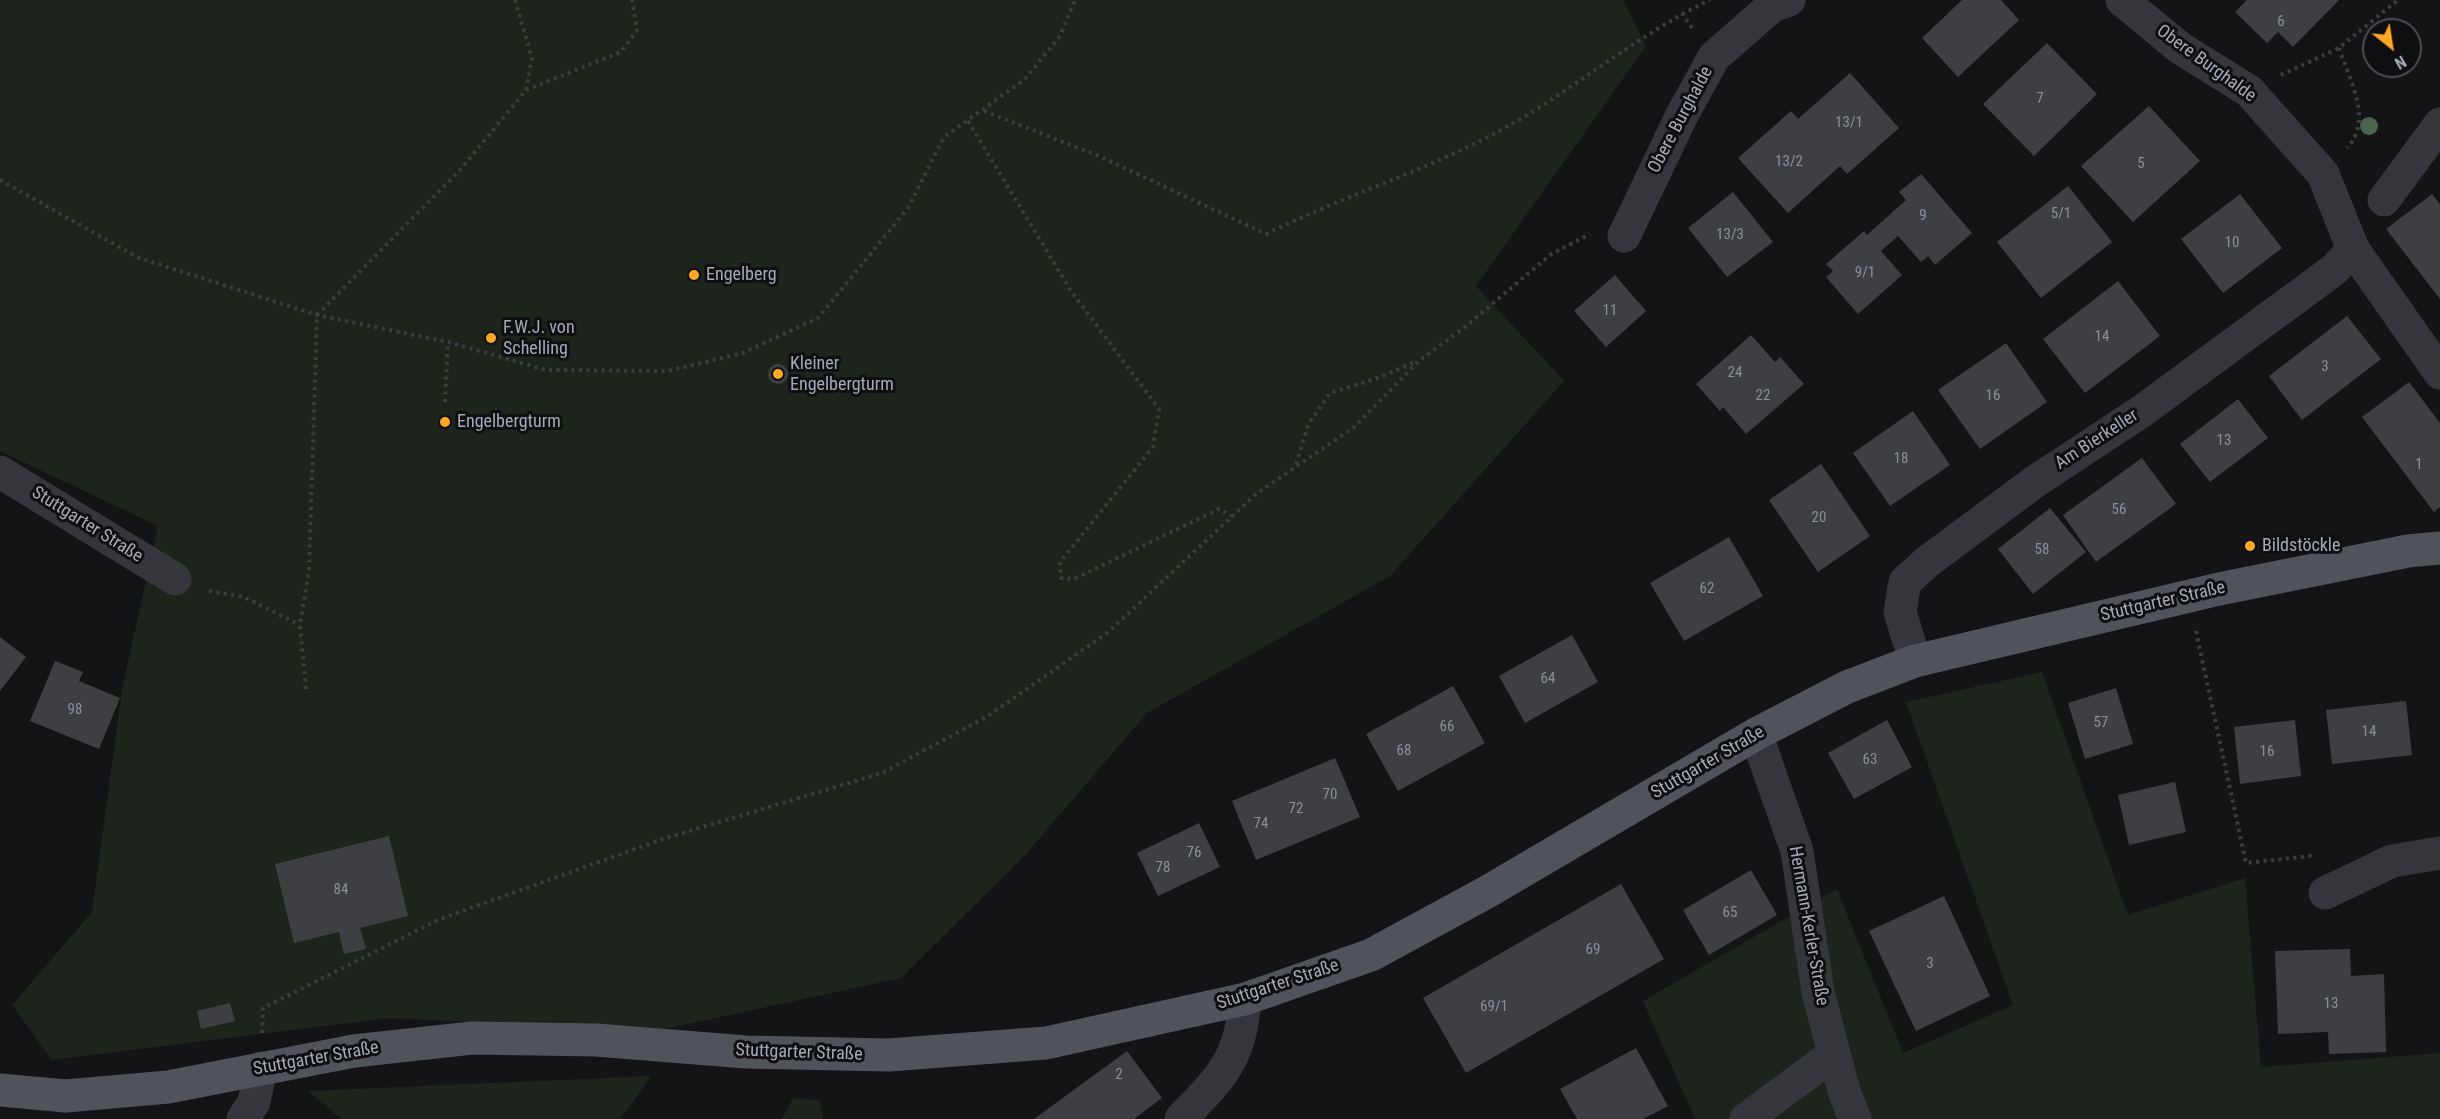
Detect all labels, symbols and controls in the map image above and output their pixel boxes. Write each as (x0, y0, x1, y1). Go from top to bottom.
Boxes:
house number: 6 (2277, 13, 2285, 31)
north arrow (2362, 18, 2422, 78)
street label: Obere Burghalde (2152, 21, 2260, 107)
text: N (2391, 52, 2409, 73)
street label: Obere Burghalde (1644, 63, 1718, 177)
house number: 7 (2036, 90, 2044, 108)
house number: 13/1 (1835, 114, 1863, 132)
house number: 13/2 (1775, 153, 1803, 171)
house number: 5 (2137, 155, 2145, 173)
house number: 5/1 (2051, 205, 2071, 223)
house number: 9 (1919, 207, 1927, 225)
house number: 13/3 (1716, 226, 1744, 244)
house number: 10 (2225, 234, 2239, 252)
place label: Engelberg (706, 264, 777, 286)
house number: 9/1 (1855, 264, 1875, 282)
marker: Engelberg (687, 268, 701, 282)
house number: 11 (1603, 302, 1617, 320)
place label: F.W.J. von Schelling (503, 317, 575, 360)
house number: 14 (2095, 328, 2109, 346)
marker: F.W.J. von Schelling (484, 331, 498, 345)
place label: Kleiner Engelbergturm (790, 353, 894, 395)
house number: 3 (2321, 358, 2329, 376)
house number: 24 (1728, 364, 1742, 382)
marker: Kleiner Engelbergturm (771, 367, 785, 381)
house number: 22 (1756, 387, 1770, 405)
house number: 16 (1986, 387, 2000, 405)
street label: Am Bierkeller (2051, 405, 2143, 475)
place label: Engelbergturm (457, 411, 561, 433)
marker: Engelbergturm (438, 415, 452, 429)
house number: 13 (2217, 432, 2231, 450)
house number: 18 (1894, 450, 1908, 468)
house number: 1 (2415, 456, 2423, 474)
street label: Stuttgarter Straße (27, 482, 147, 568)
house number: 56 (2112, 501, 2126, 519)
house number: 20 (1812, 509, 1826, 527)
place label: Bildstöckle (2262, 535, 2340, 557)
marker: Bildstöckle (2243, 539, 2257, 553)
house number: 58 (2035, 541, 2049, 559)
street label: Stuttgarter Straße (2099, 577, 2227, 627)
house number: 62 (1700, 580, 1714, 598)
house number: 64 (1541, 670, 1555, 688)
house number: 98 (68, 701, 82, 719)
house number: 57 (2094, 714, 2108, 732)
house number: 66 (1440, 718, 1454, 736)
street label: Stuttgarter Straße (1648, 722, 1768, 804)
house number: 14 (2362, 723, 2376, 741)
house number: 68 (1397, 742, 1411, 760)
house number: 16 (2260, 743, 2274, 761)
house number: 63 (1863, 751, 1877, 769)
house number: 70 (1323, 786, 1337, 804)
house number: 72 (1289, 800, 1303, 818)
house number: 74 (1254, 815, 1268, 833)
house number: 76 (1187, 844, 1201, 862)
street label: Hermann-Kerler-Straße (1783, 845, 1833, 1007)
house number: 78 (1156, 859, 1170, 877)
house number: 84 (334, 881, 348, 899)
house number: 65 (1723, 904, 1737, 922)
house number: 69 (1586, 941, 1600, 959)
street label: Stuttgarter Straße (1214, 955, 1342, 1015)
house number: 3 (1926, 955, 1934, 973)
house number: 13 (2324, 995, 2338, 1013)
house number: 69/1 (1480, 998, 1508, 1016)
street label: Stuttgarter Straße (252, 1037, 380, 1081)
street label: Stuttgarter Straße (735, 1040, 863, 1066)
house number: 2 (1115, 1066, 1123, 1084)

